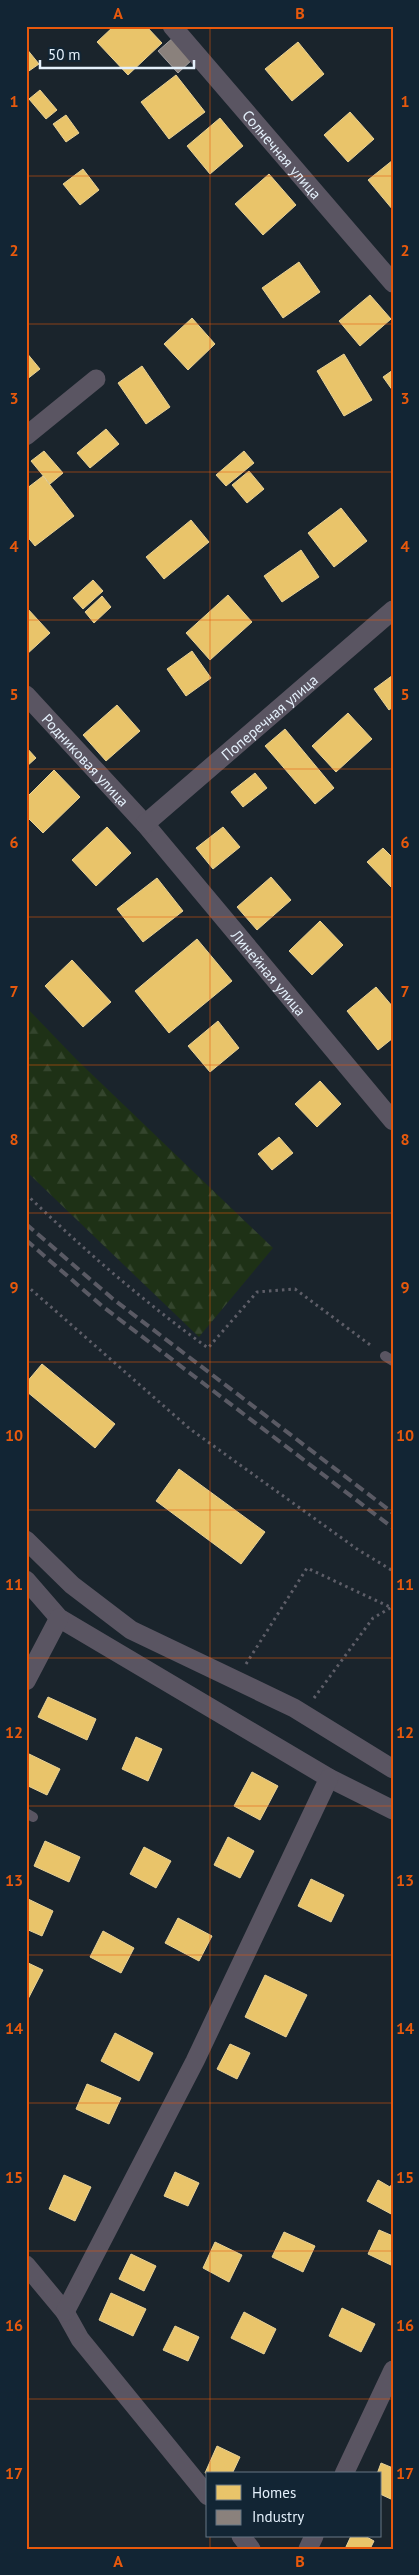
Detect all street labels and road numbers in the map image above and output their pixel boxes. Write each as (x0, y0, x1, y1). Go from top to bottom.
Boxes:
street label: Солнечная улица (239, 106, 326, 203)
street label: Поперечная улица (217, 670, 321, 764)
street label: Родниковая улица (38, 709, 133, 810)
street label: Линейная улица (227, 925, 310, 1019)

